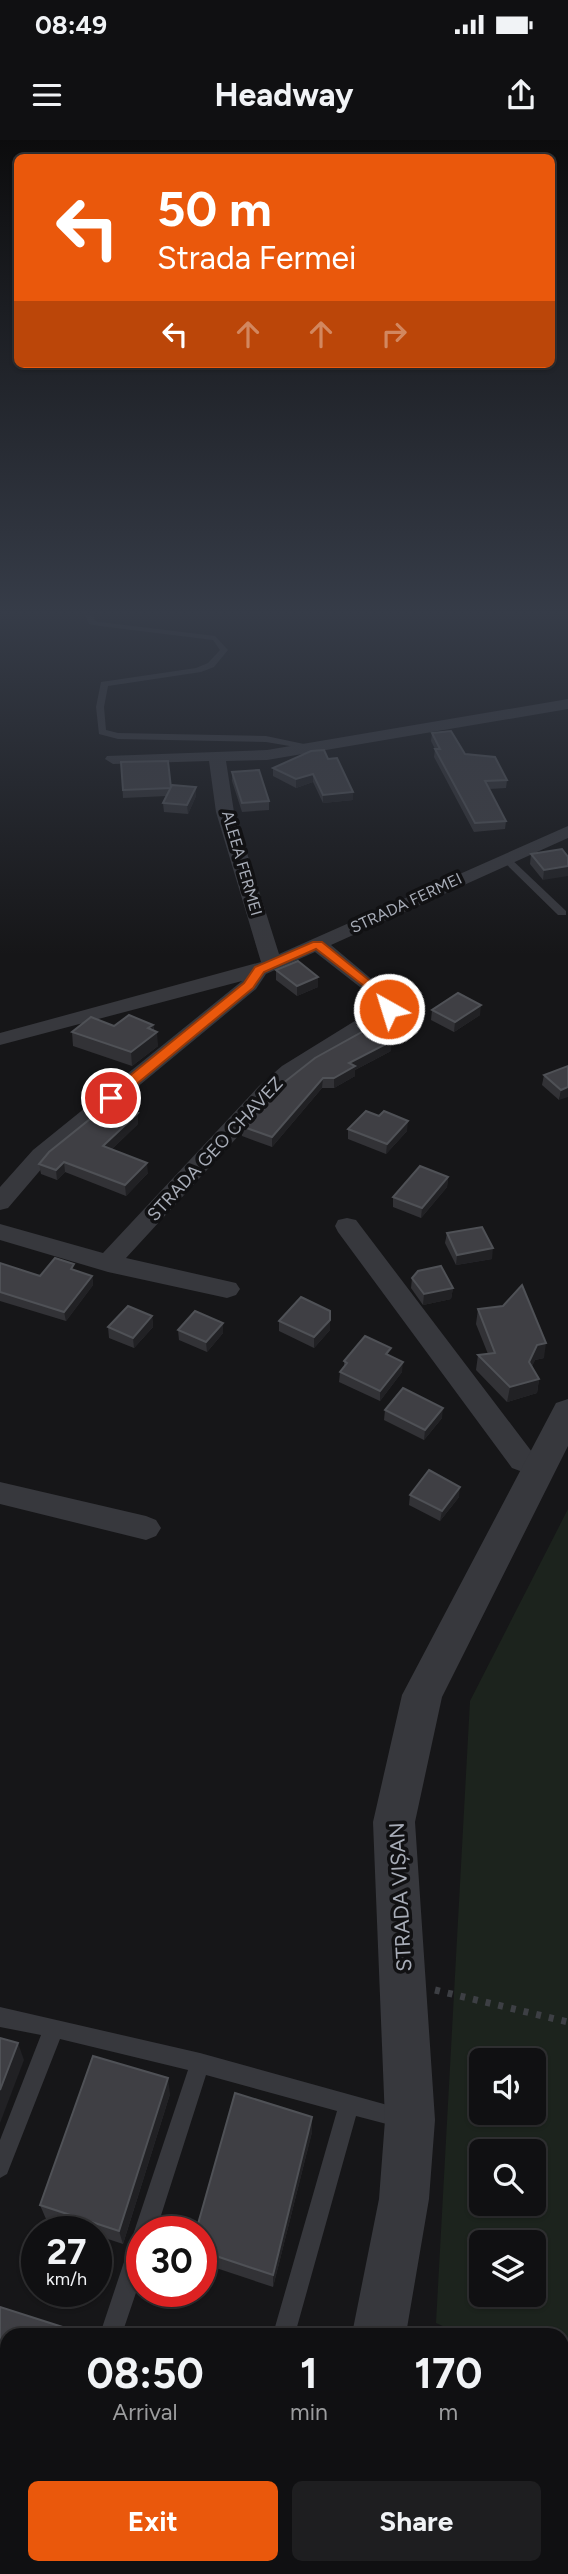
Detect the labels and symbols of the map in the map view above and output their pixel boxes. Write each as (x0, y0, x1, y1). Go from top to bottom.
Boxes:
street label: ALEEA FERMEI (218, 808, 266, 918)
street label: STRADA FERMEI (347, 869, 465, 937)
position arrow (352, 972, 426, 1046)
pin (81, 1068, 141, 1128)
street label: STRADA GEO CHAVEZ (143, 1072, 287, 1226)
street label: STRADA VIȘAN (384, 1822, 416, 1972)
speed limit sign: 30 (126, 2216, 217, 2307)

